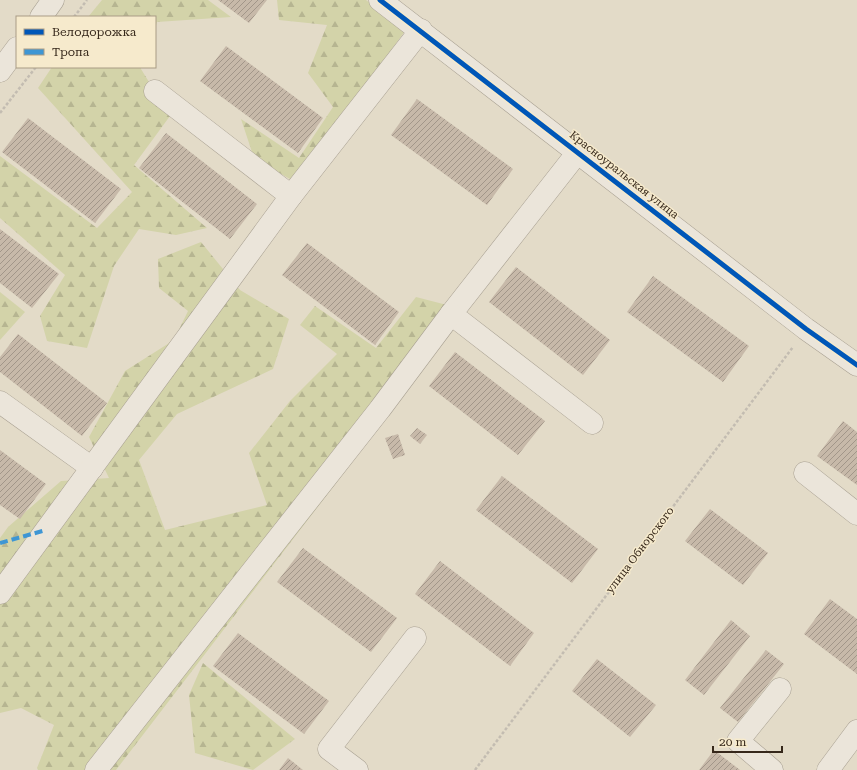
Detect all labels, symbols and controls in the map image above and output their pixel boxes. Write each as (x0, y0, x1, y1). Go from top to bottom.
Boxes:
legend (16, 16, 156, 68)
text: Велодорожка (52, 25, 137, 39)
text: Тропа (52, 45, 90, 59)
street label: Красноуральская улица (567, 128, 681, 222)
street label: улица Обнорского (603, 504, 677, 596)
scale bar (713, 728, 782, 754)
text: 20 m (719, 735, 746, 749)

